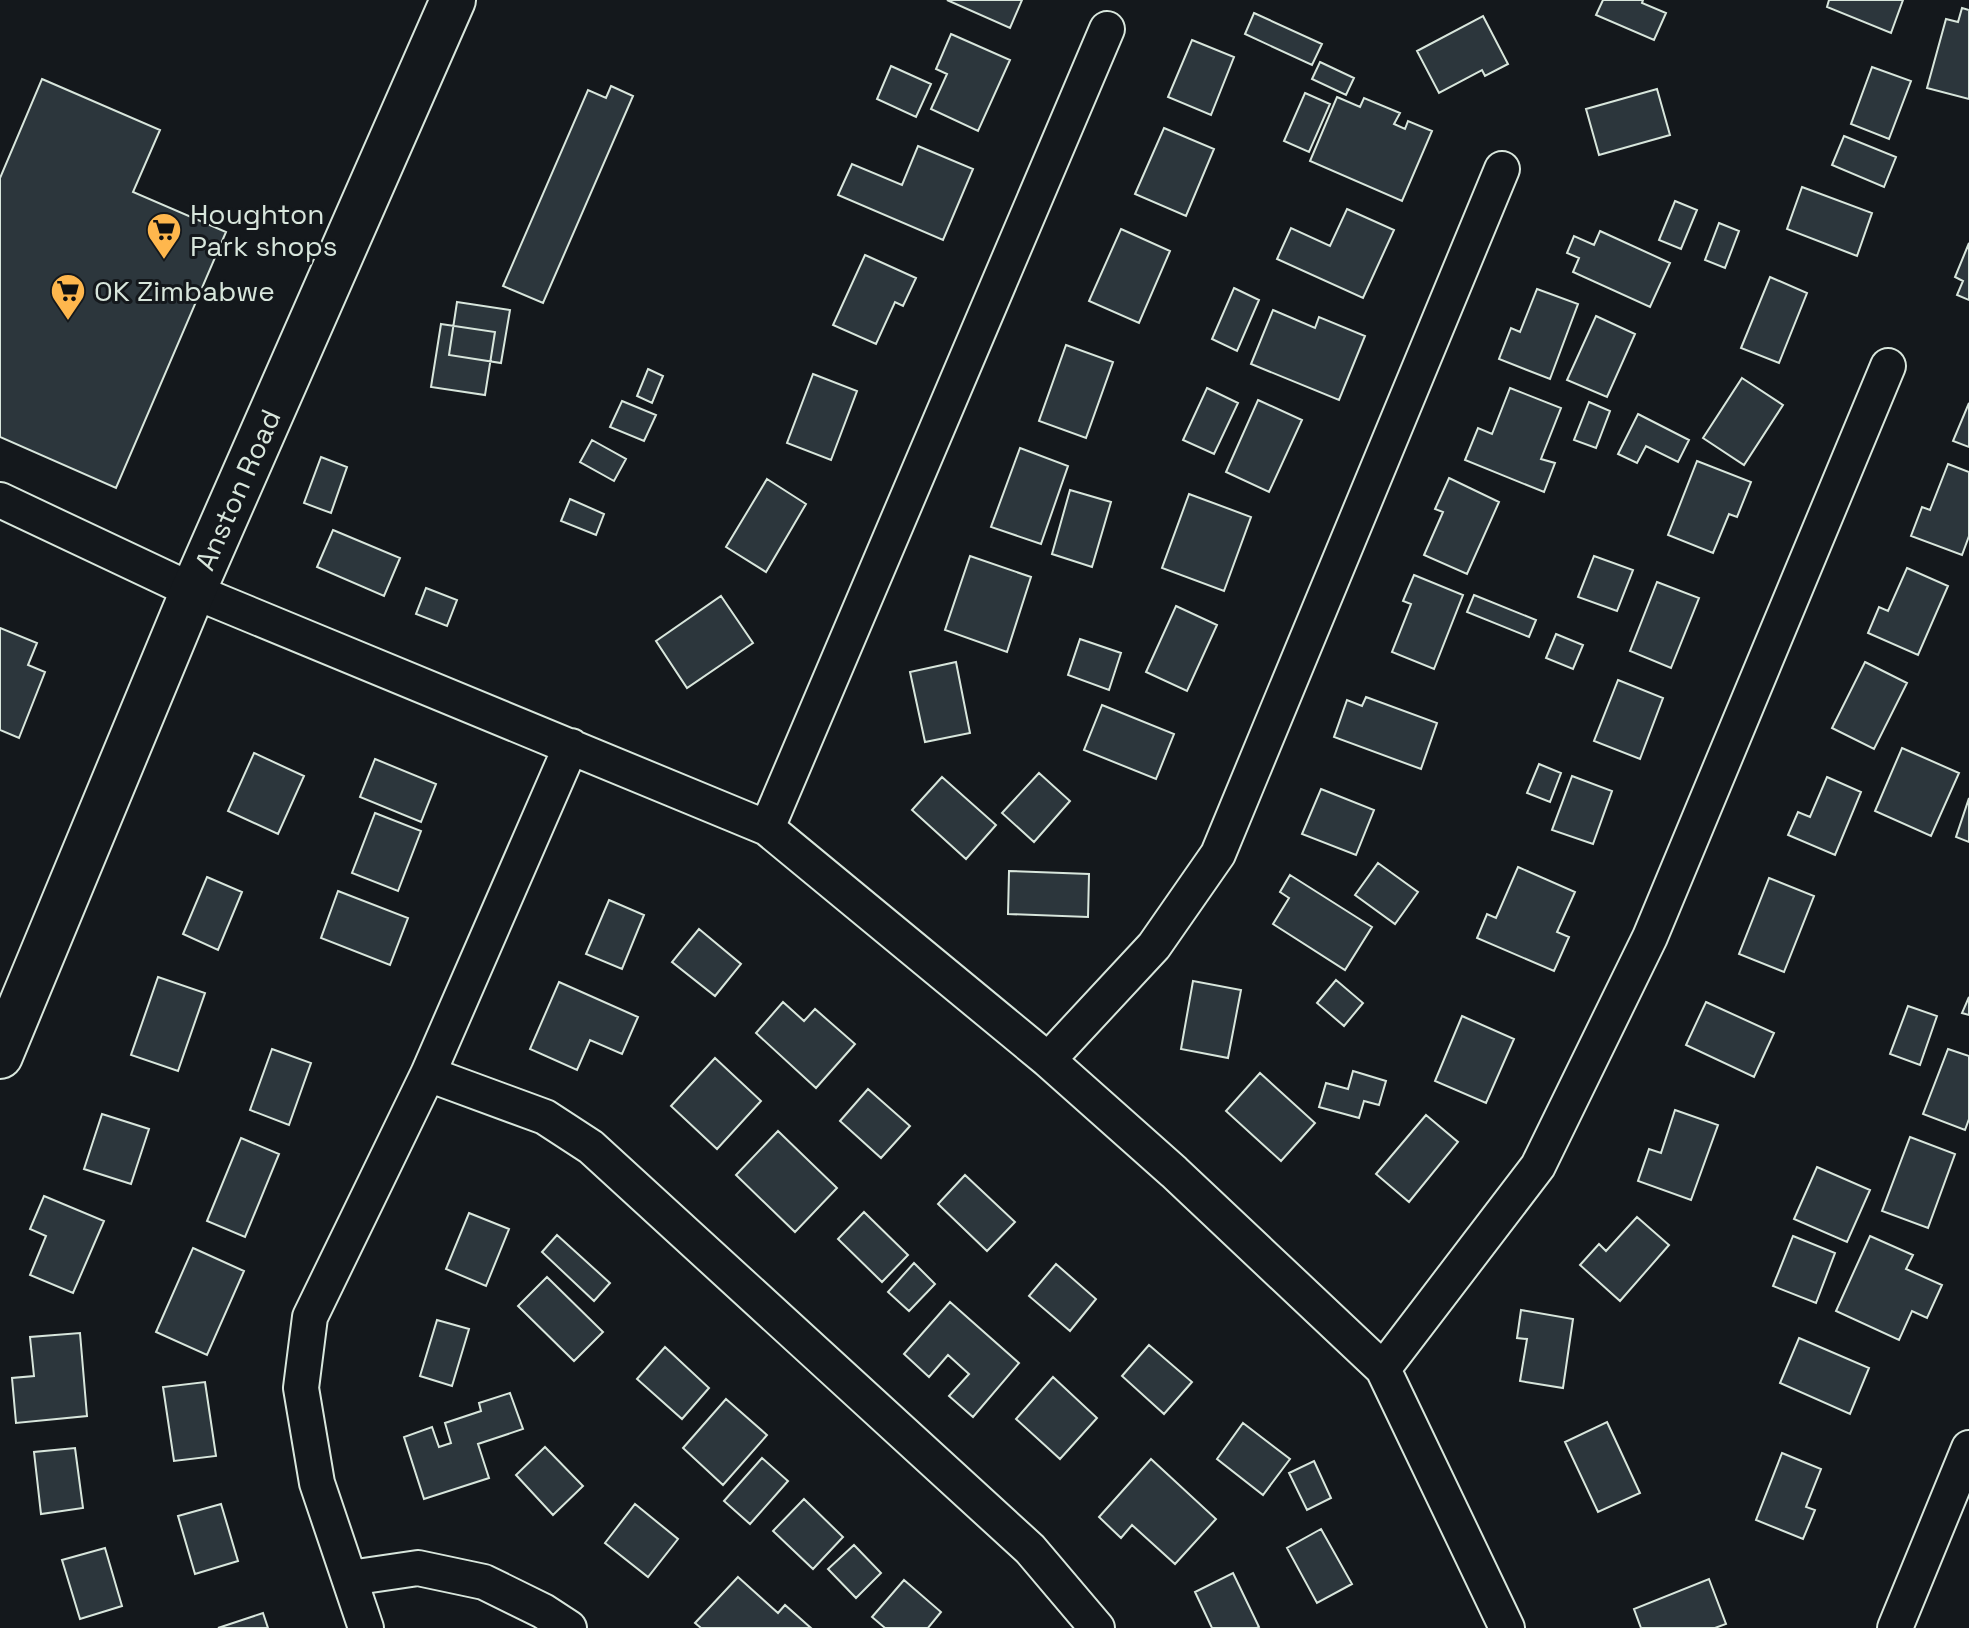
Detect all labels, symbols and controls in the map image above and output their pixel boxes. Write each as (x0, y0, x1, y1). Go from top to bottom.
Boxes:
place label: Houghton Park shops (190, 196, 337, 264)
supermarket icon: Houghton Park shops (145, 211, 183, 261)
supermarket icon: OK Zimbabwe (49, 272, 87, 322)
place label: OK Zimbabwe (94, 273, 275, 309)
street label: Anston Road (186, 404, 289, 576)

